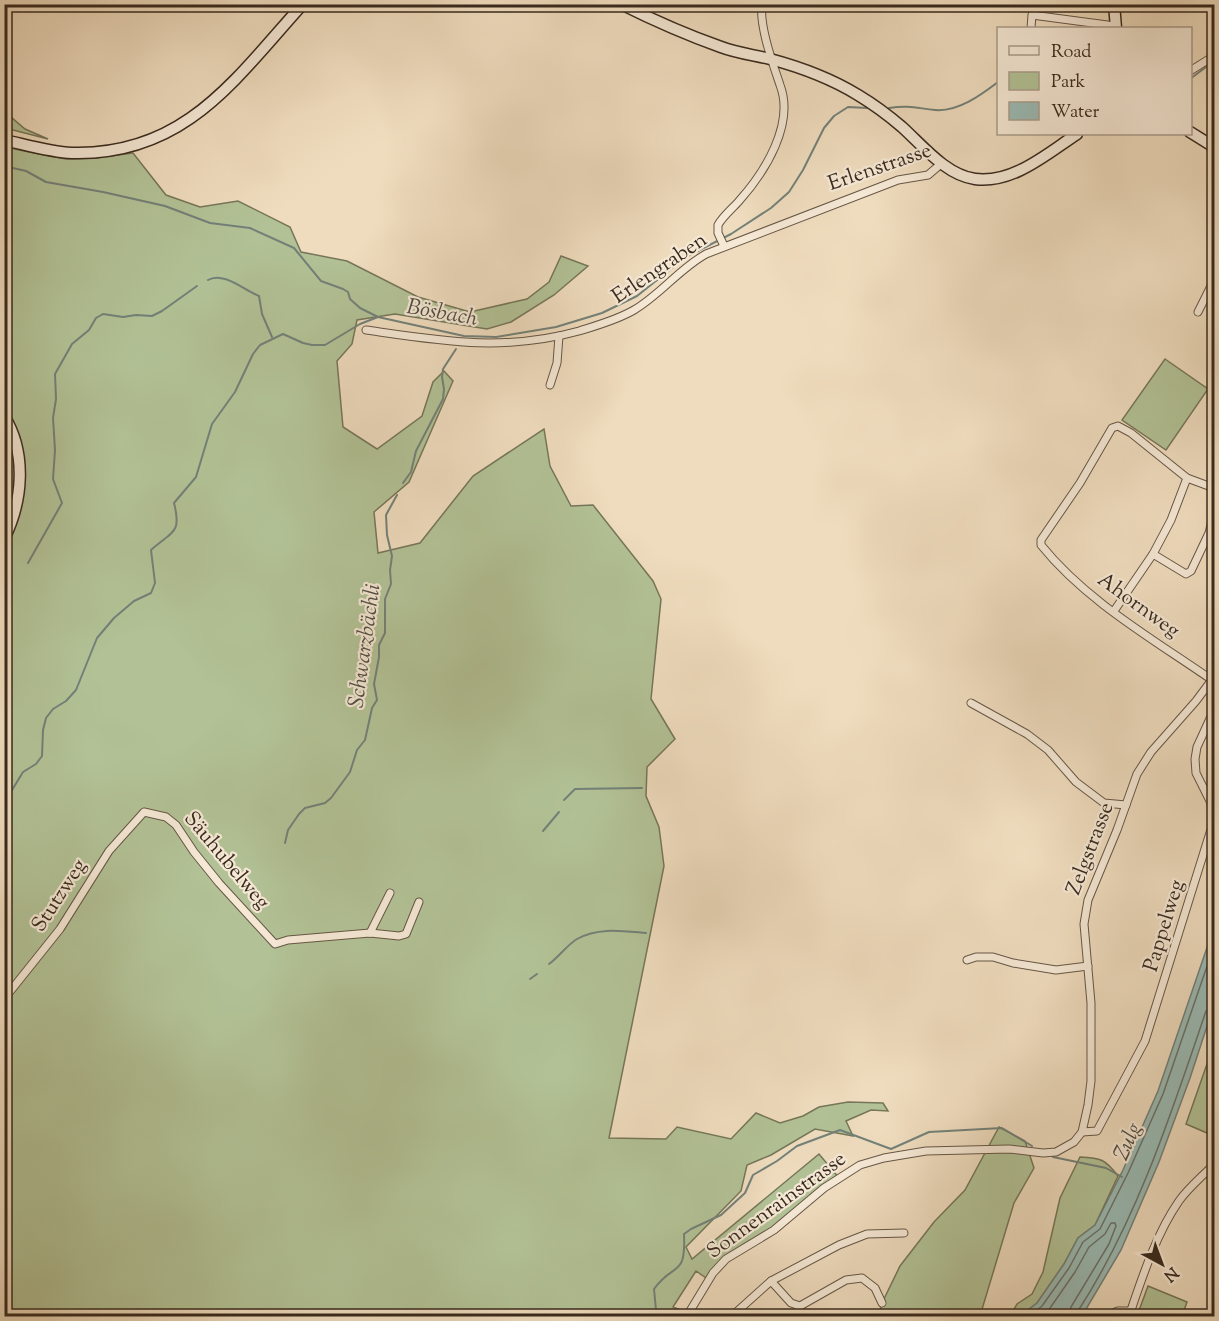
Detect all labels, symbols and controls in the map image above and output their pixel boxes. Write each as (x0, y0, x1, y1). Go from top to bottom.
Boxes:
legend (997, 27, 1192, 135)
text: Road (1051, 40, 1091, 66)
text: Park (1051, 70, 1086, 96)
text: Water (1051, 100, 1100, 126)
street label: Erlenstrasse (824, 136, 936, 200)
street label: Erlengraben (606, 226, 714, 312)
water label: Bösbach (404, 292, 480, 336)
street label: Ahornweg (1091, 566, 1185, 646)
water label: Schwarzbächli (341, 582, 391, 710)
street label: Zelgstrasse (1060, 798, 1122, 900)
street label: Säuhubelweg (176, 805, 276, 917)
street label: Stutzweg (25, 853, 95, 939)
street label: Pappelweg (1137, 876, 1193, 976)
water label: Zulg (1106, 1117, 1152, 1166)
street label: Sonnenrainstrasse (701, 1145, 853, 1267)
north arrow (1132, 1234, 1192, 1294)
text: N (1158, 1261, 1183, 1286)

